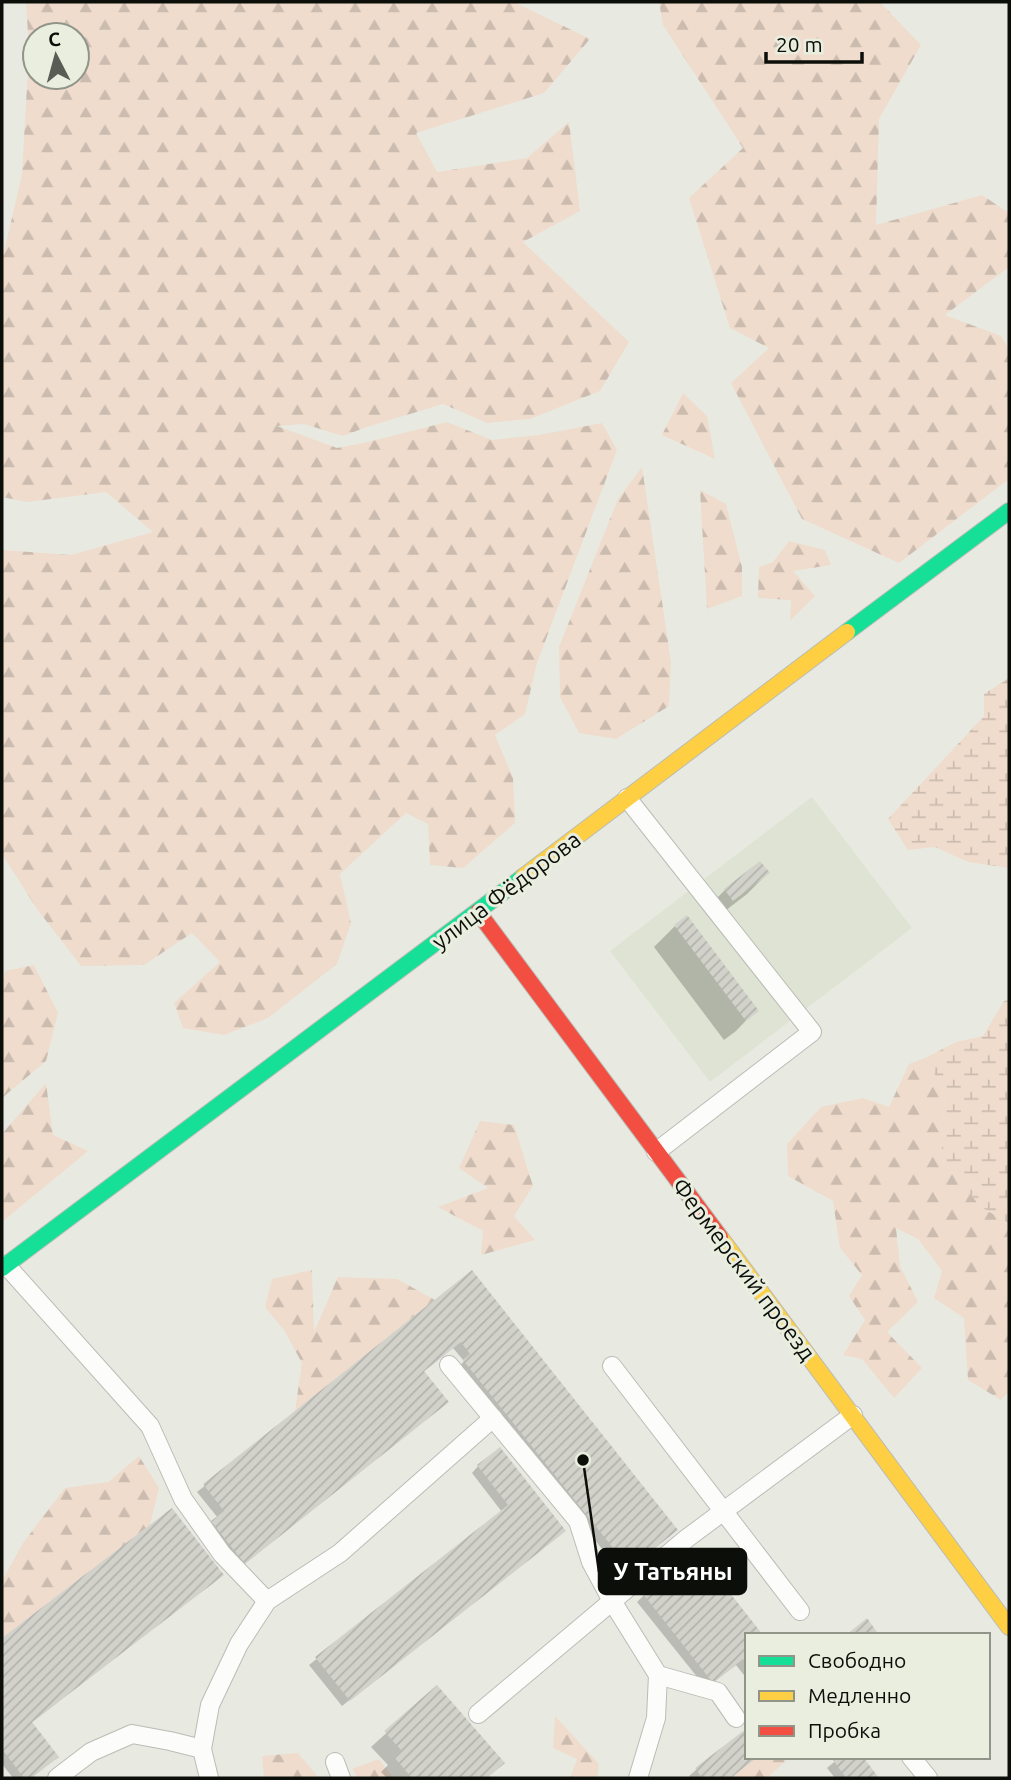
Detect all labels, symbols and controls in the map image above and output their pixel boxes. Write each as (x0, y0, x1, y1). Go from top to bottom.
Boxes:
north arrow (21, 21, 91, 91)
scale bar (766, 21, 862, 65)
text: С (47, 28, 61, 51)
text: 20 m (776, 32, 823, 56)
street label: улица Фёдорова (427, 826, 585, 954)
street label: Фермерский проезд (667, 1173, 821, 1365)
callout: У Татьяны (599, 1549, 746, 1594)
text: У Татьяны (613, 1558, 733, 1585)
legend (745, 1633, 990, 1759)
text: Свободно (808, 1648, 906, 1672)
text: Медленно (808, 1683, 911, 1707)
text: Пробка (808, 1718, 881, 1742)

